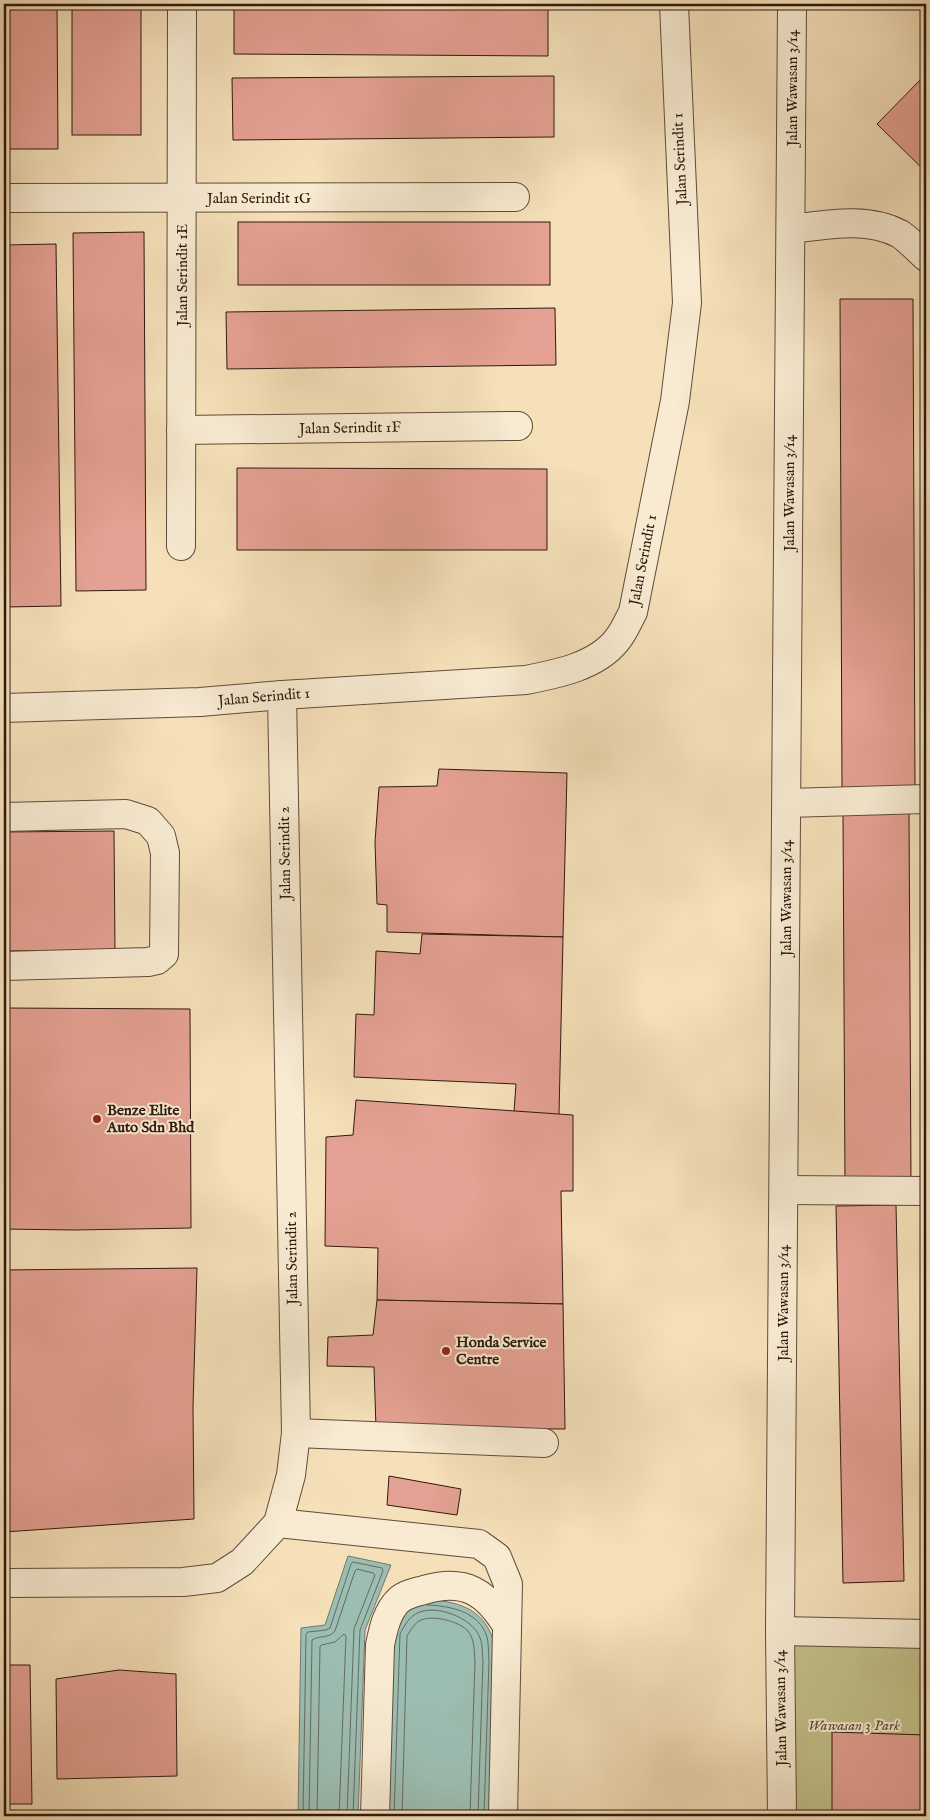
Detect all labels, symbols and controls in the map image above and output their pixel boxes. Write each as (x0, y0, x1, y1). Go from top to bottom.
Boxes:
street label: Jalan Wawasan 3/14 (783, 29, 802, 148)
street label: Jalan Serindit 1 (668, 112, 692, 208)
street label: Jalan Serindit 1G (205, 189, 311, 208)
street label: Jalan Serindit 1E (173, 224, 192, 328)
street label: Jalan Serindit 1F (297, 418, 401, 438)
street label: Jalan Wawasan 3/14 (780, 434, 799, 553)
street label: Jalan Serindit 1 (625, 513, 661, 609)
street label: Jalan Serindit 1 (215, 684, 311, 711)
street label: Jalan Serindit 2 (275, 806, 295, 902)
street label: Jalan Wawasan 3/14 (777, 839, 796, 958)
place label: Benze Elite Auto Sdn Bhd (106, 1101, 195, 1137)
marker: Benze Elite Auto Sdn Bhd (91, 1113, 103, 1125)
street label: Jalan Serindit 2 (282, 1211, 302, 1307)
street label: Jalan Wawasan 3/14 (774, 1244, 793, 1363)
place label: Honda Service Centre (456, 1333, 547, 1369)
marker: Honda Service Centre (440, 1345, 452, 1357)
street label: Jalan Wawasan 3/14 (770, 1649, 792, 1769)
park label: Wawasan 3 Park (808, 1716, 900, 1735)

